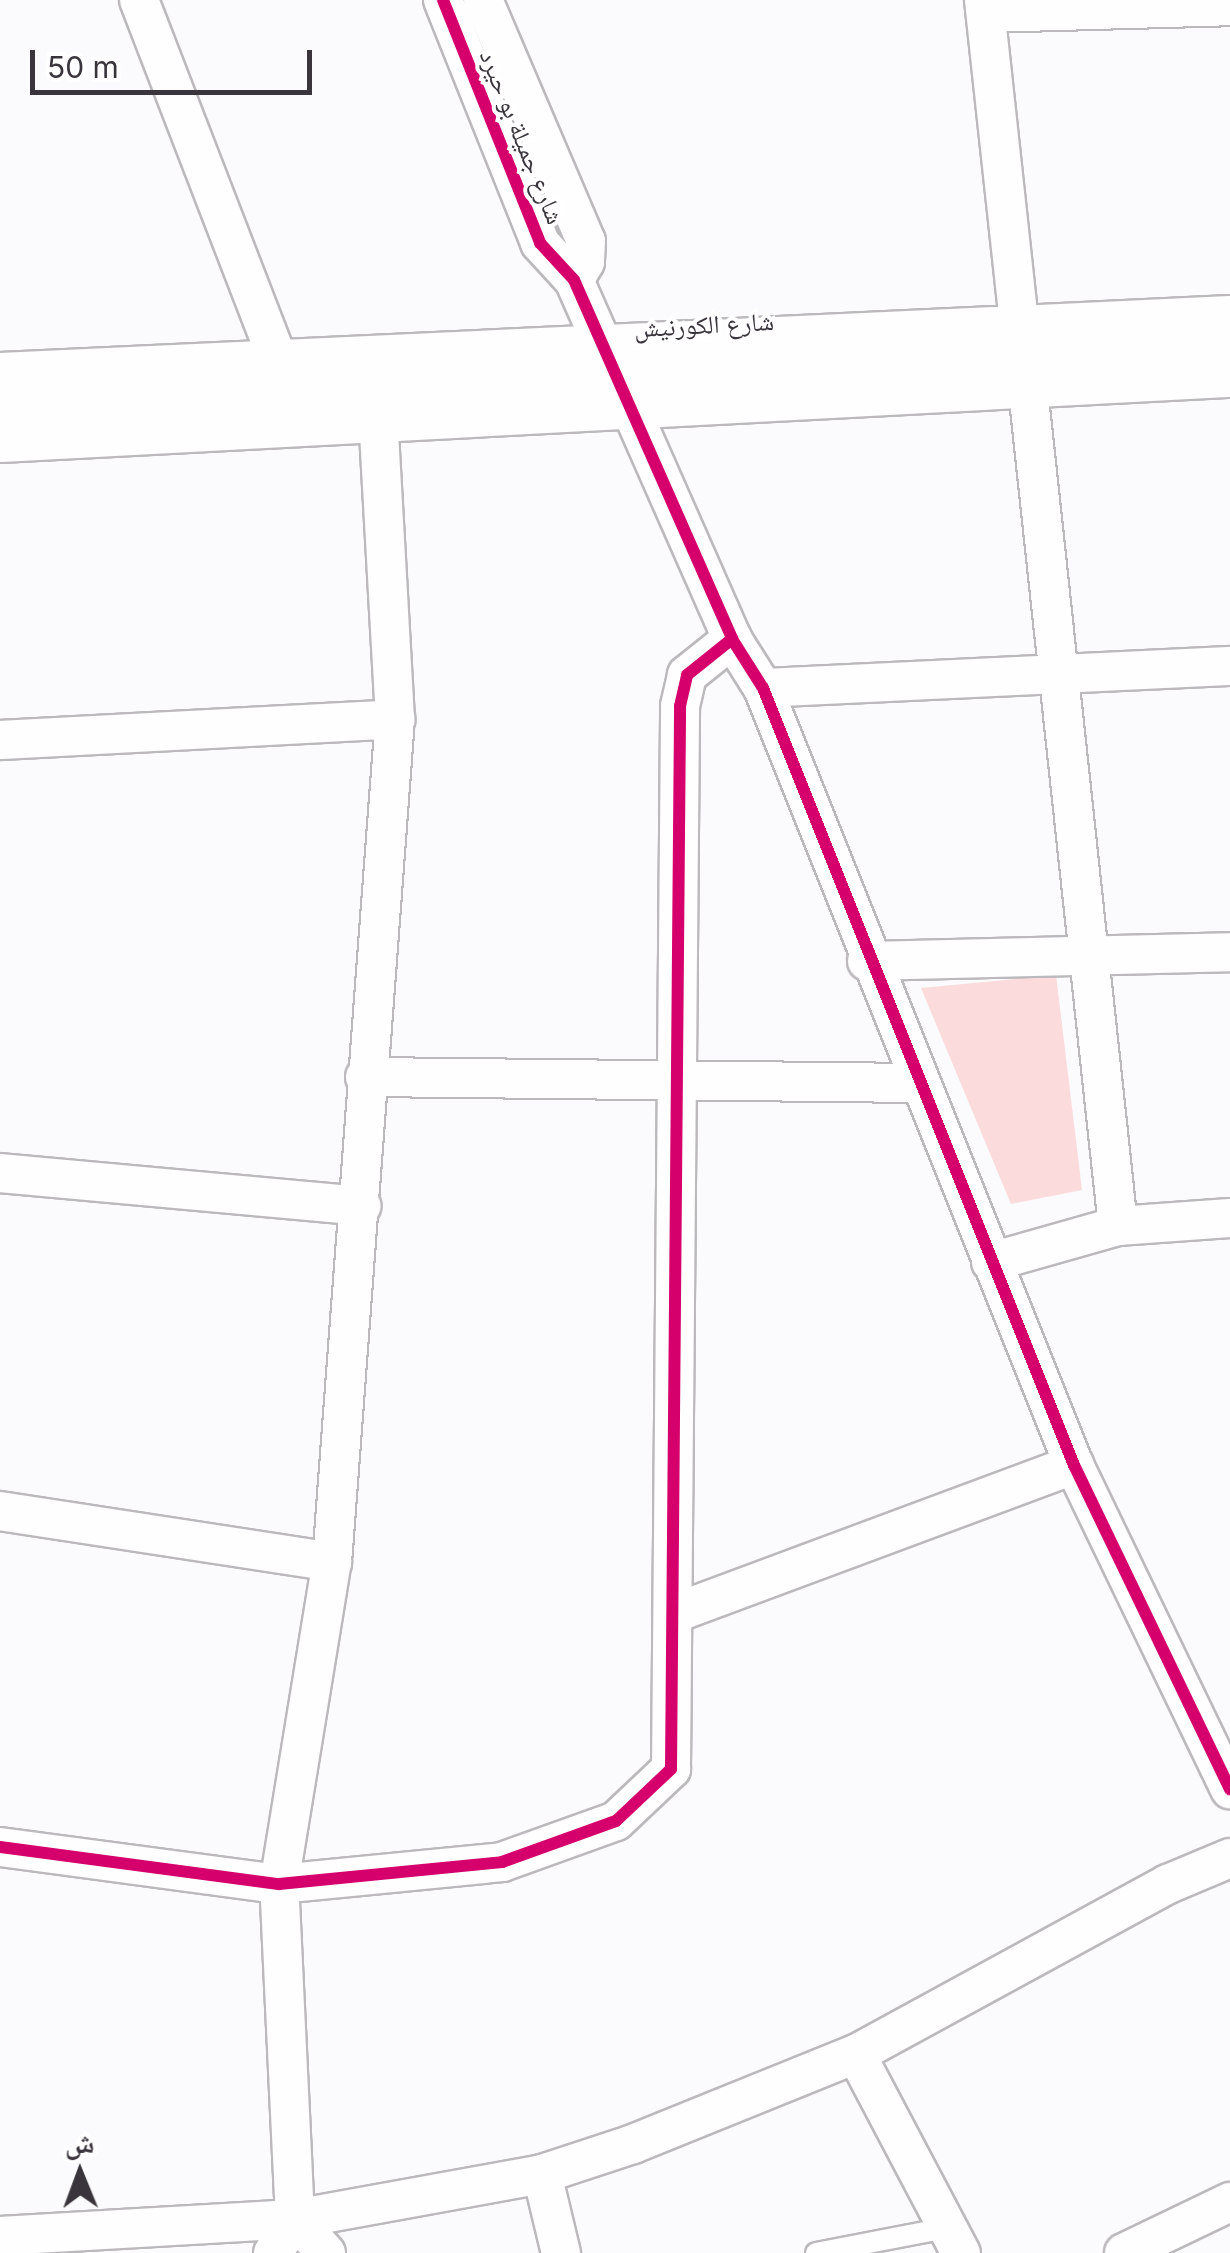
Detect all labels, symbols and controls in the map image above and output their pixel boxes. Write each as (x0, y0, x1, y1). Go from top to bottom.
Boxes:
scale bar (35, 30, 318, 92)
street label: شارع جميلة بو حيرد (473, 46, 571, 228)
text: 50 m (47, 49, 119, 85)
street label: شارع الكورنيش (633, 306, 775, 344)
north arrow (30, 2123, 130, 2223)
text: ش (64, 2126, 95, 2160)

